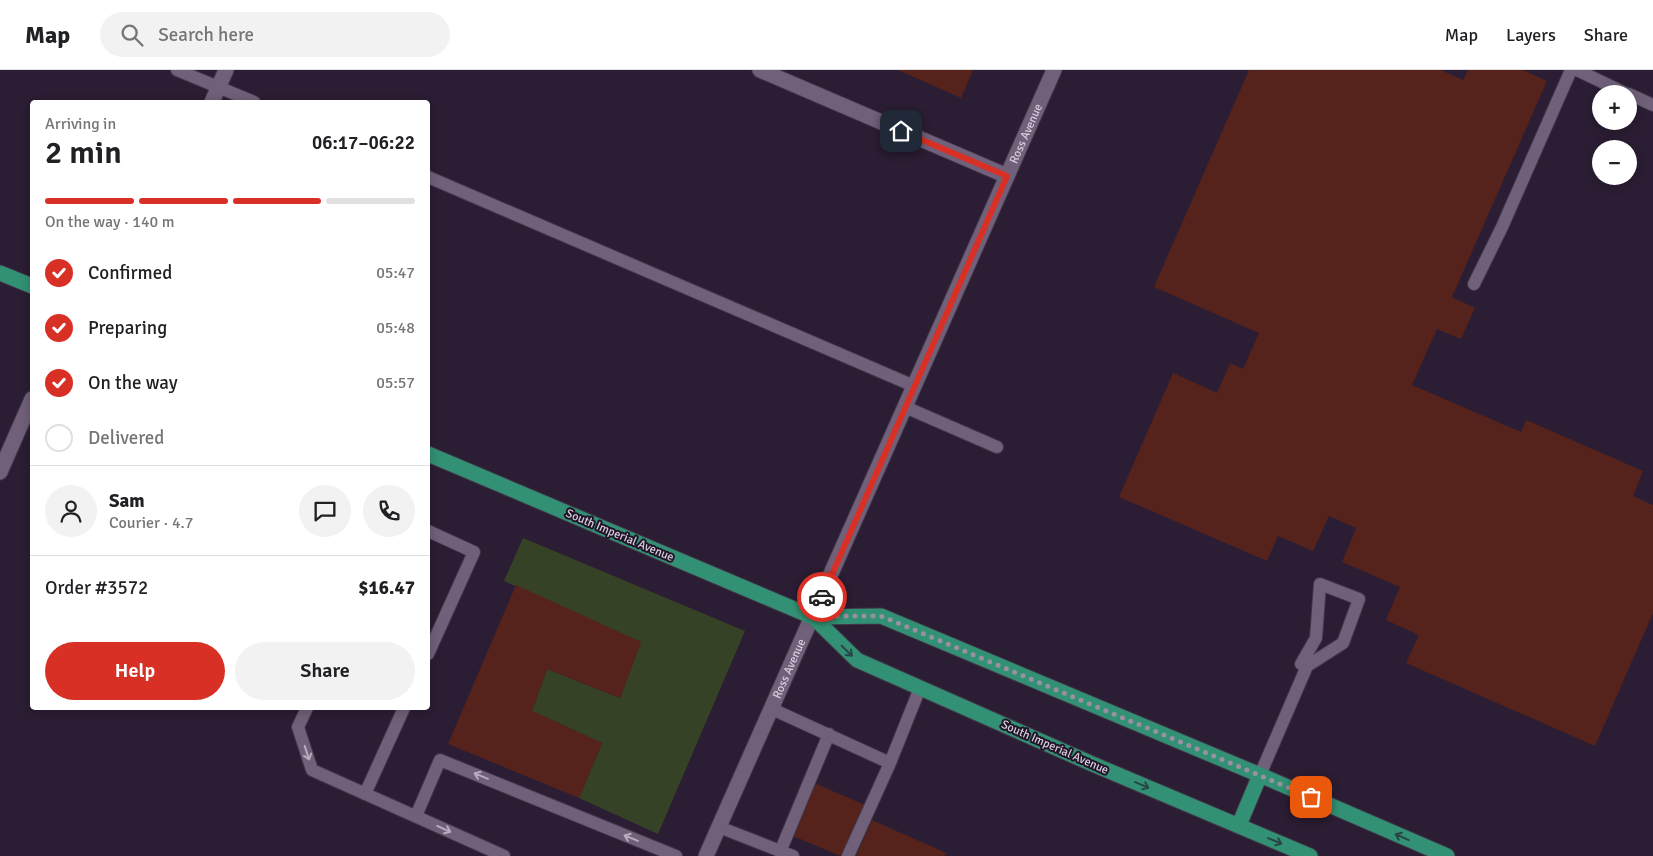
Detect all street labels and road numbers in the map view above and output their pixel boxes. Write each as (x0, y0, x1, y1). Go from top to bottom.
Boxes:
street label: Ross Avenue (1006, 102, 1046, 166)
street label: South Imperial Avenue (563, 506, 676, 565)
street label: Ross Avenue (770, 636, 809, 701)
street label: South Imperial Avenue (999, 717, 1111, 778)

